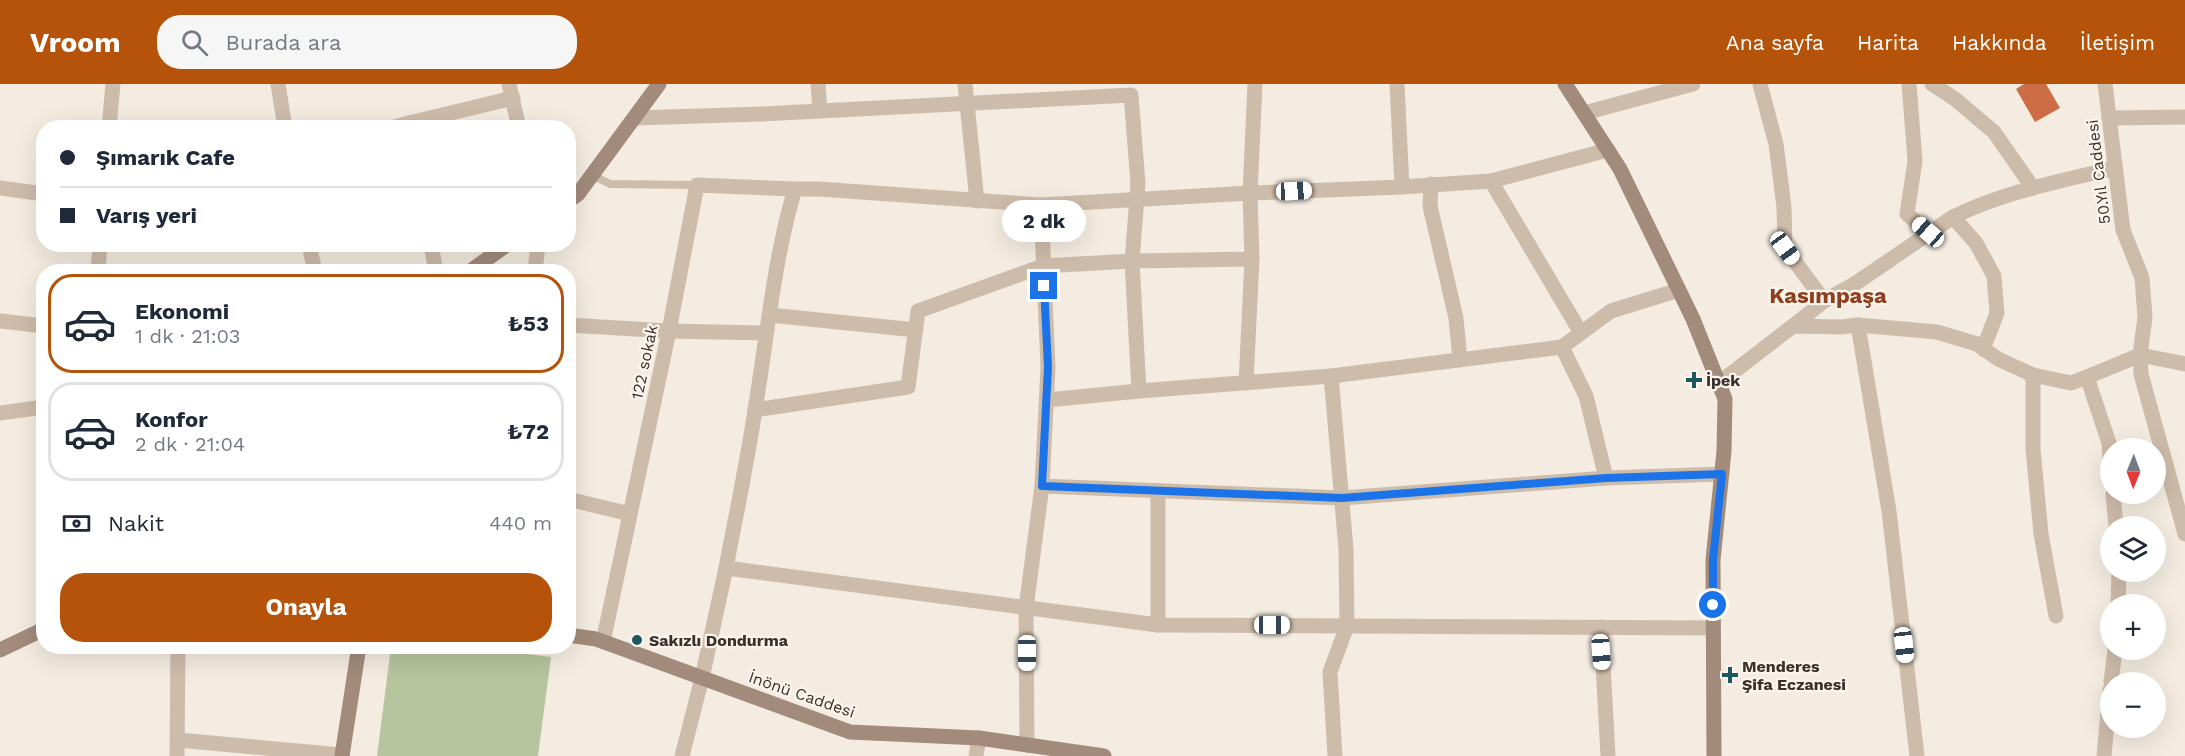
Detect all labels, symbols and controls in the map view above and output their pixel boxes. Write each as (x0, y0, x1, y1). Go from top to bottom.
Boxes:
search box (157, 15, 577, 69)
text: Vroom (30, 26, 121, 59)
icon: search (178, 26, 211, 59)
text: Burada ara (226, 30, 341, 55)
text: Ana sayfa (1726, 30, 1824, 55)
text: Harita (1857, 30, 1919, 55)
text: Hakkında (1952, 30, 2047, 55)
text: İletişim (2080, 30, 2155, 55)
street label: 50.Yıl Caddesi (2083, 119, 2114, 225)
text: Şımarık Cafe (96, 145, 235, 170)
car (1276, 181, 1312, 201)
callout: 2 dk (1002, 199, 1086, 241)
text: Varış yeri (96, 203, 197, 228)
text: 2 dk (1023, 209, 1065, 233)
car (1909, 213, 1947, 251)
car (1767, 228, 1803, 268)
route end (1030, 272, 1057, 299)
district label: Kasımpaşa (1769, 283, 1887, 308)
icon: car (63, 297, 117, 351)
text: Ekonomi (135, 299, 229, 324)
text: ₺53 (508, 311, 549, 336)
street label: 122 sokak (627, 323, 662, 401)
text: 1 dk · 21:03 (135, 324, 240, 348)
place label: İpek (1706, 371, 1740, 390)
marker: İpek (1687, 373, 1701, 387)
icon: car (63, 405, 117, 459)
text: Konfor (135, 407, 208, 432)
text: ₺72 (507, 419, 549, 444)
text: 2 dk · 21:04 (135, 432, 245, 456)
north arrow (2100, 438, 2166, 504)
map controls (2100, 438, 2166, 738)
icon: cash (60, 507, 93, 540)
text: Nakit (108, 511, 164, 536)
text: 440 m (489, 511, 552, 535)
button: layers (2100, 516, 2166, 582)
button: Onayla (60, 573, 552, 642)
route start (1699, 591, 1726, 618)
button: + (2100, 594, 2166, 660)
car (1254, 616, 1290, 634)
car (1893, 626, 1915, 664)
place label: Sakızlı Dondurma (649, 631, 789, 650)
marker: Sakızlı Dondurma (630, 633, 644, 647)
car (1591, 633, 1611, 671)
car (1018, 635, 1036, 671)
place label: Menderes Şifa Eczanesi (1742, 657, 1846, 694)
street label: İnönü Caddesi (746, 667, 858, 722)
marker: Menderes Şifa Eczanesi (1723, 668, 1737, 682)
button: − (2100, 672, 2166, 738)

